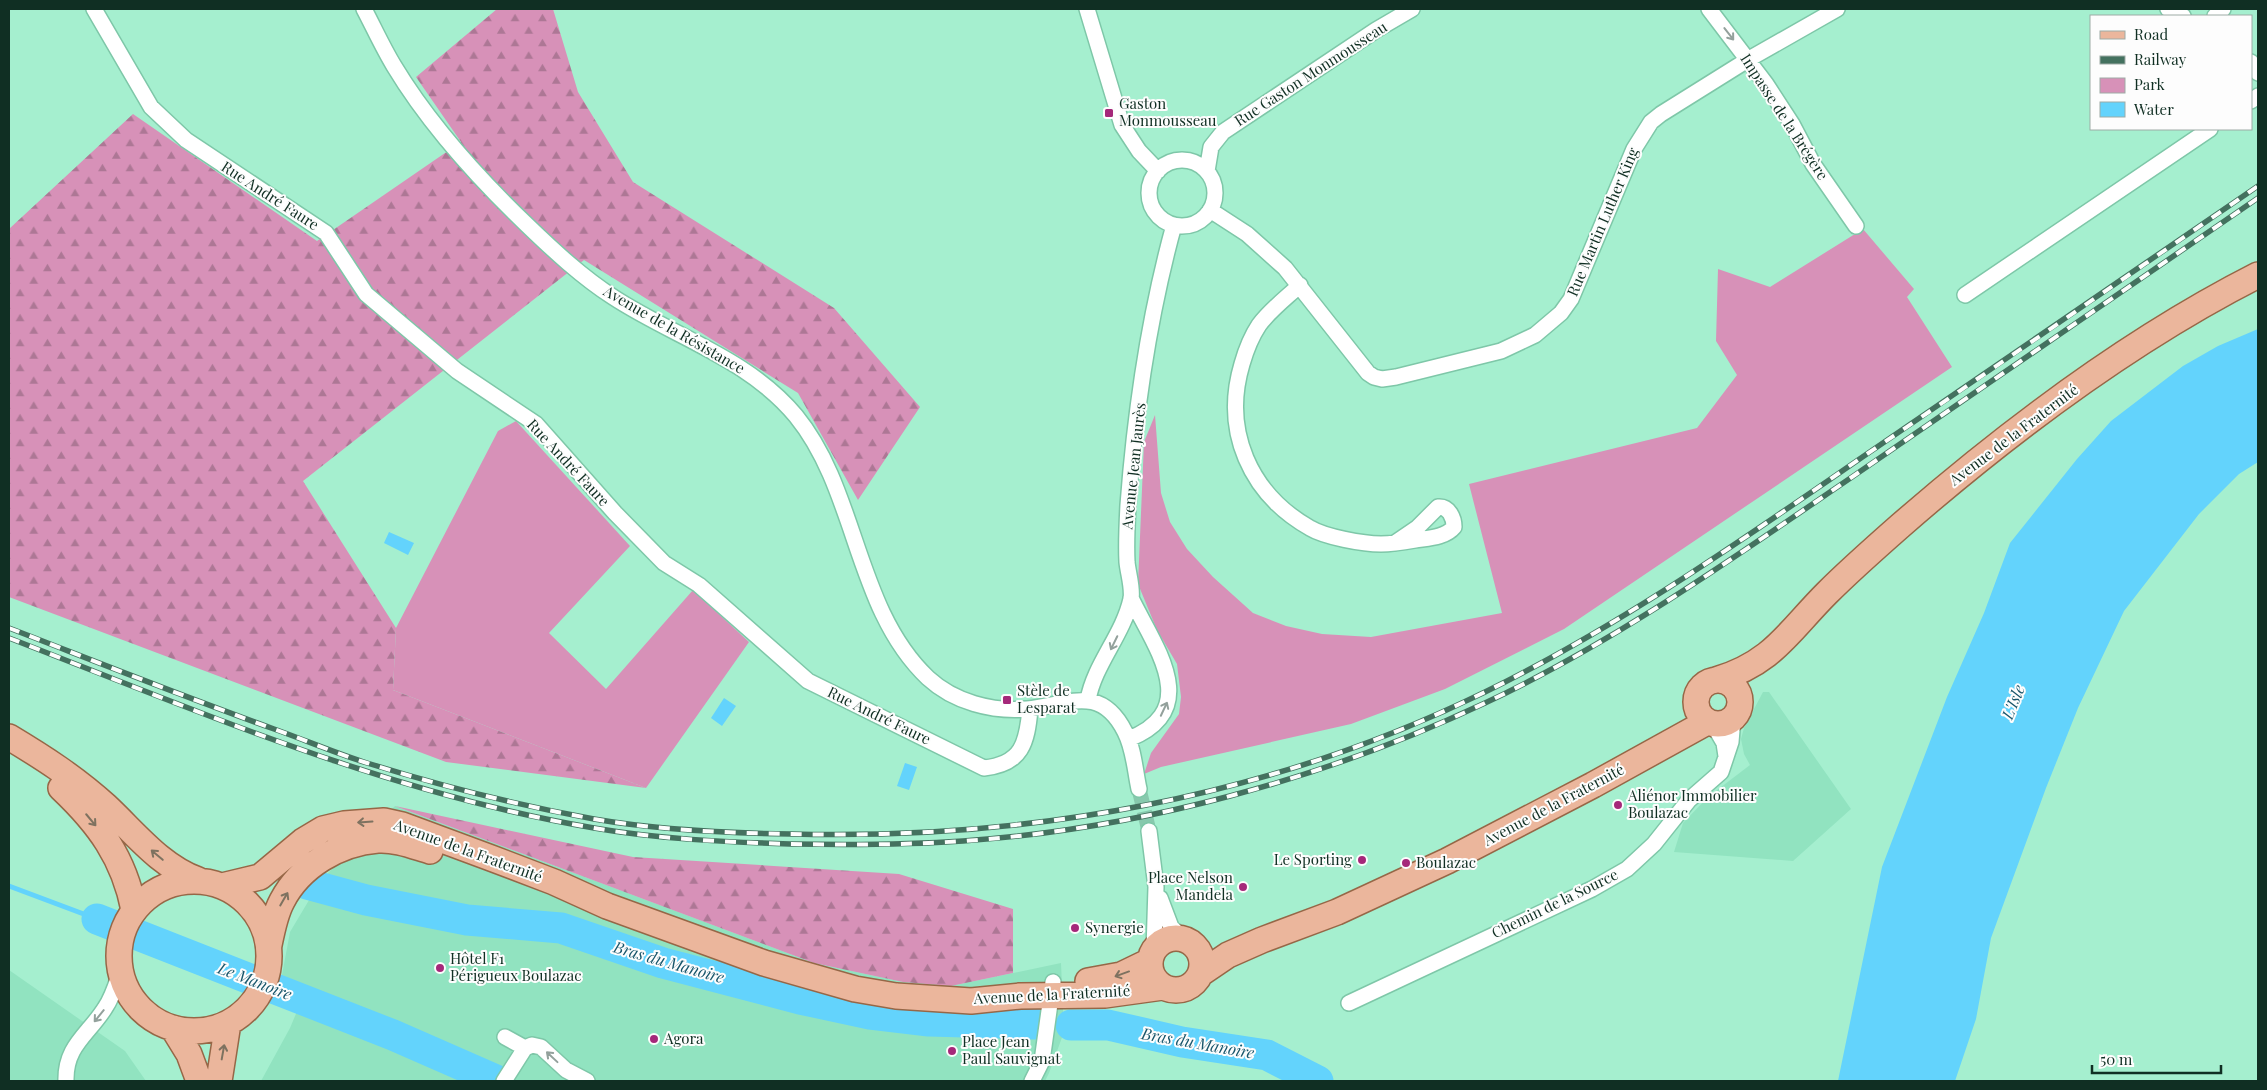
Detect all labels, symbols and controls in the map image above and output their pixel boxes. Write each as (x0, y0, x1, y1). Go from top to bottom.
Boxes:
legend (2090, 15, 2252, 130)
street label: Rue Gaston Monmousseau (1230, 16, 1391, 130)
text: Road (2134, 24, 2168, 44)
one-way arrow (1723, 27, 1734, 40)
street label: Impasse de la Brégère (1736, 49, 1833, 183)
text: Railway (2134, 49, 2187, 69)
text: Park (2134, 74, 2166, 94)
place label: Gaston Monmousseau (1119, 93, 1217, 130)
text: Water (2133, 99, 2174, 119)
marker: Gaston Monmousseau (1103, 107, 1115, 119)
street label: Rue Martin Luther King (1562, 144, 1642, 299)
street label: Rue André Faure (218, 156, 323, 234)
street label: Avenue de la Résistance (599, 280, 749, 378)
street label: Avenue de la Fraternité (1944, 379, 2082, 490)
street label: Avenue Jean Jaurès (1116, 402, 1150, 531)
street label: Rue André Faure (523, 414, 614, 510)
one-way arrow (1109, 635, 1118, 650)
place label: Stèle de Lesparat (1017, 680, 1076, 717)
street label: Rue André Faure (824, 681, 934, 749)
water label: L'Isle (1996, 681, 2029, 723)
marker: Stèle de Lesparat (1001, 694, 1013, 706)
one-way arrow (1160, 701, 1170, 716)
street label: Avenue de la Fraternité (1479, 759, 1627, 850)
place label: Aliénor Immobilier Boulazac (1627, 785, 1757, 822)
marker: Aliénor Immobilier Boulazac (1612, 799, 1624, 811)
one-way arrow (86, 813, 97, 826)
street label: Avenue de la Fraternité (390, 814, 545, 886)
one-way arrow (357, 817, 373, 826)
place label: Le Sporting (1274, 849, 1352, 869)
one-way arrow (151, 850, 164, 861)
place label: Boulazac (1416, 852, 1476, 872)
marker: Le Sporting (1356, 854, 1368, 866)
marker: Boulazac (1400, 857, 1412, 869)
street label: Chemin de la Source (1488, 864, 1621, 942)
place label: Place Nelson Mandela (1148, 867, 1234, 904)
marker: Place Nelson Mandela (1237, 881, 1249, 893)
one-way arrow (280, 892, 290, 906)
place label: Synergie (1085, 917, 1144, 937)
marker: Synergie (1069, 922, 1081, 934)
water label: Bras du Manoire (610, 935, 727, 987)
place label: Hôtel F1 Périgueux Boulazac (450, 948, 582, 985)
water label: Le Manoire (214, 956, 295, 1004)
marker: Hôtel F1 Périgueux Boulazac (434, 962, 446, 974)
one-way arrow (1115, 970, 1130, 979)
street label: Avenue de la Fraternité (972, 980, 1131, 1008)
one-way arrow (94, 1009, 104, 1023)
water label: Bras du Manoire (1139, 1022, 1256, 1063)
place label: Agora (663, 1028, 704, 1048)
place label: Place Jean Paul Sauvignat (962, 1031, 1061, 1068)
marker: Agora (648, 1033, 660, 1045)
scale bar (2092, 1042, 2221, 1074)
one-way arrow (218, 1044, 228, 1060)
marker: Place Jean Paul Sauvignat (946, 1045, 958, 1057)
text: 50 m (2100, 1049, 2133, 1069)
one-way arrow (546, 1051, 559, 1063)

